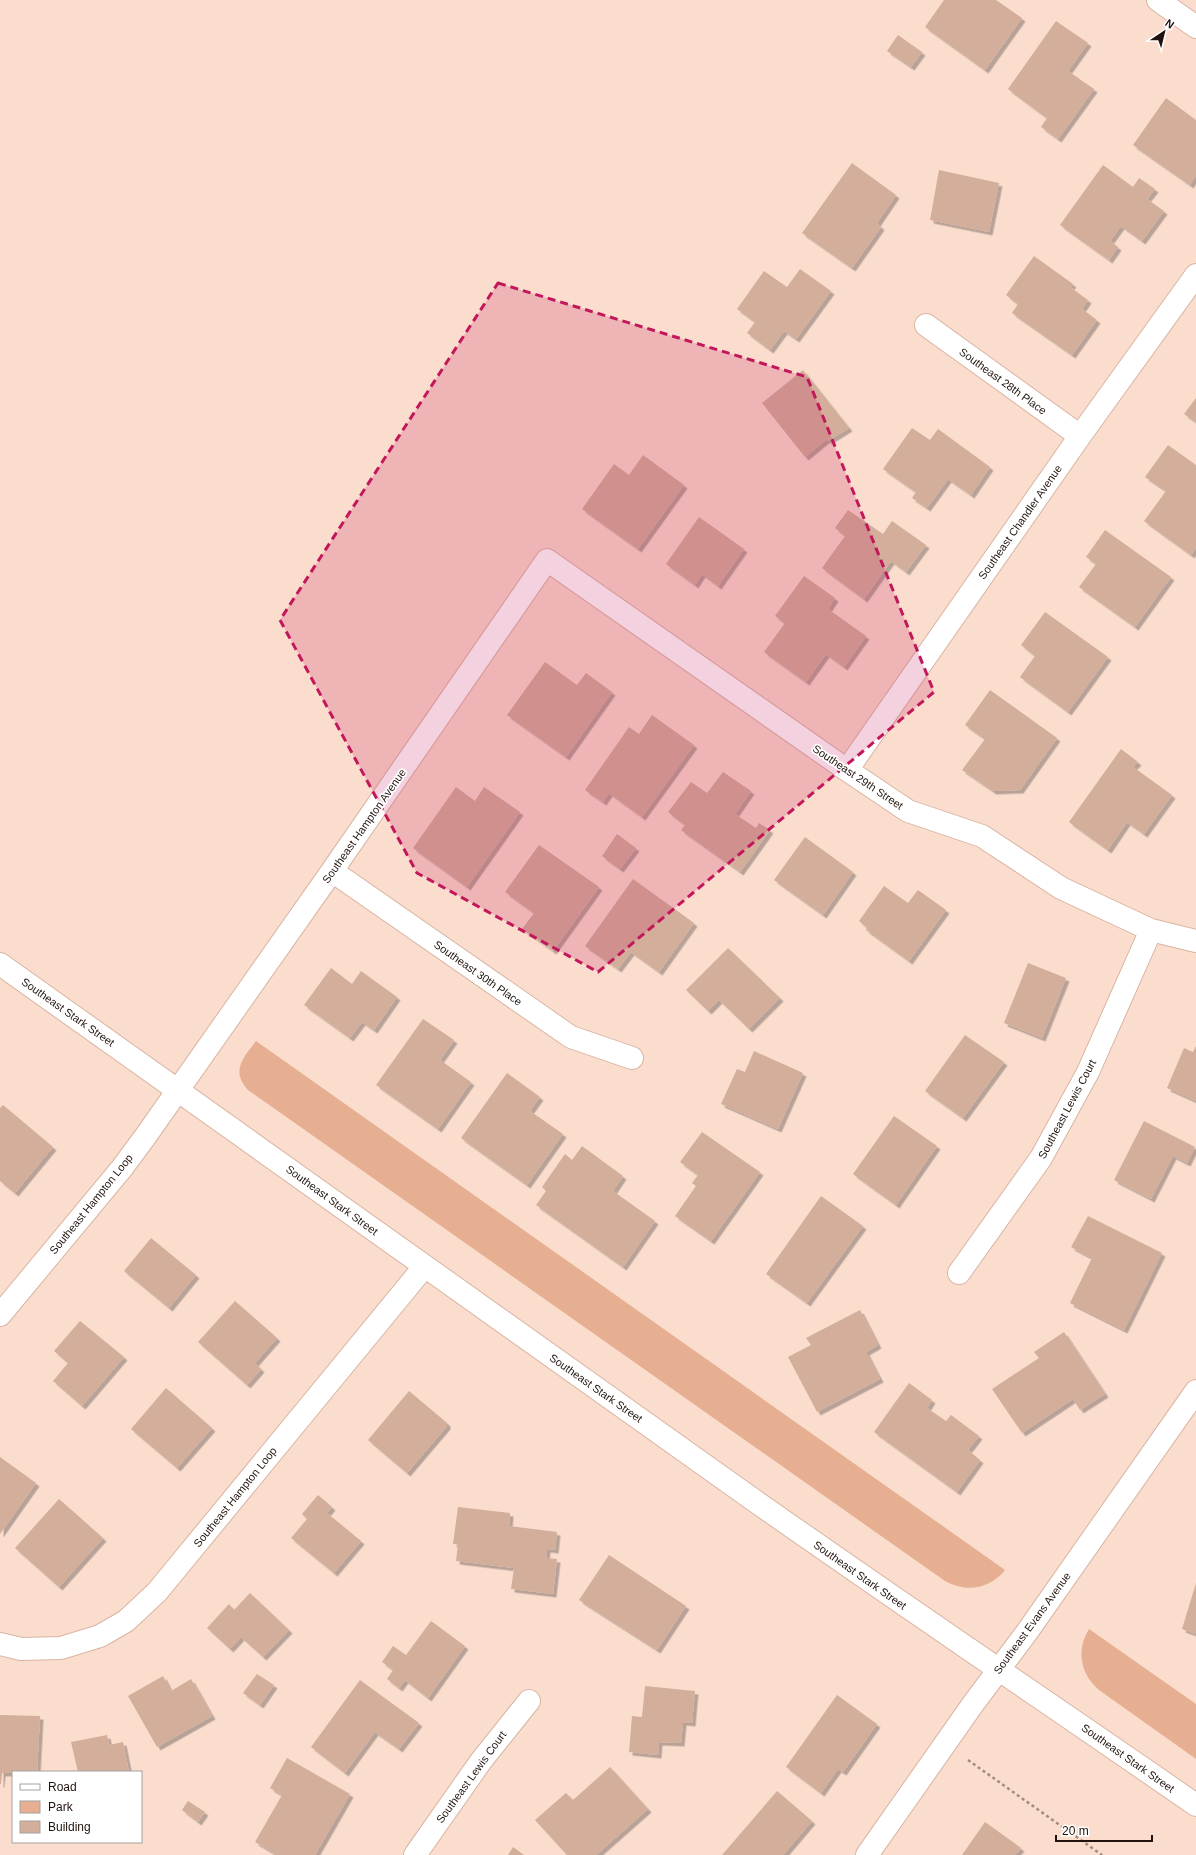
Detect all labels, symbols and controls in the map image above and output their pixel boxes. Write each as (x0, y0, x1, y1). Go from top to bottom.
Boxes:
north arrow (1144, 12, 1184, 52)
text: N (1163, 17, 1176, 31)
street label: Southeast 28th Place (957, 345, 1049, 417)
street label: Southeast Chandler Avenue (976, 463, 1064, 581)
street label: Southeast 29th Street (811, 742, 905, 812)
street label: Southeast Hampton Avenue (320, 767, 408, 885)
street label: Southeast 30th Place (432, 938, 524, 1008)
street label: Southeast Stark Street (19, 975, 117, 1049)
street label: Southeast Lewis Court (1036, 1057, 1098, 1161)
street label: Southeast Hampton Loop (47, 1152, 135, 1256)
street label: Southeast Stark Street (284, 1163, 380, 1237)
street label: Southeast Stark Street (547, 1351, 645, 1425)
street label: Southeast Hampton Loop (191, 1445, 279, 1549)
street label: Southeast Stark Street (811, 1538, 909, 1612)
street label: Southeast Evans Avenue (991, 1570, 1073, 1676)
street label: Southeast Stark Street (1079, 1721, 1177, 1795)
street label: Southeast Lewis Court (434, 1729, 508, 1825)
legend (12, 1771, 142, 1843)
text: Road (48, 1780, 77, 1794)
text: Park (48, 1800, 74, 1814)
scale bar (1056, 1817, 1152, 1843)
text: Building (48, 1820, 91, 1834)
text: 20 m (1062, 1824, 1089, 1838)

